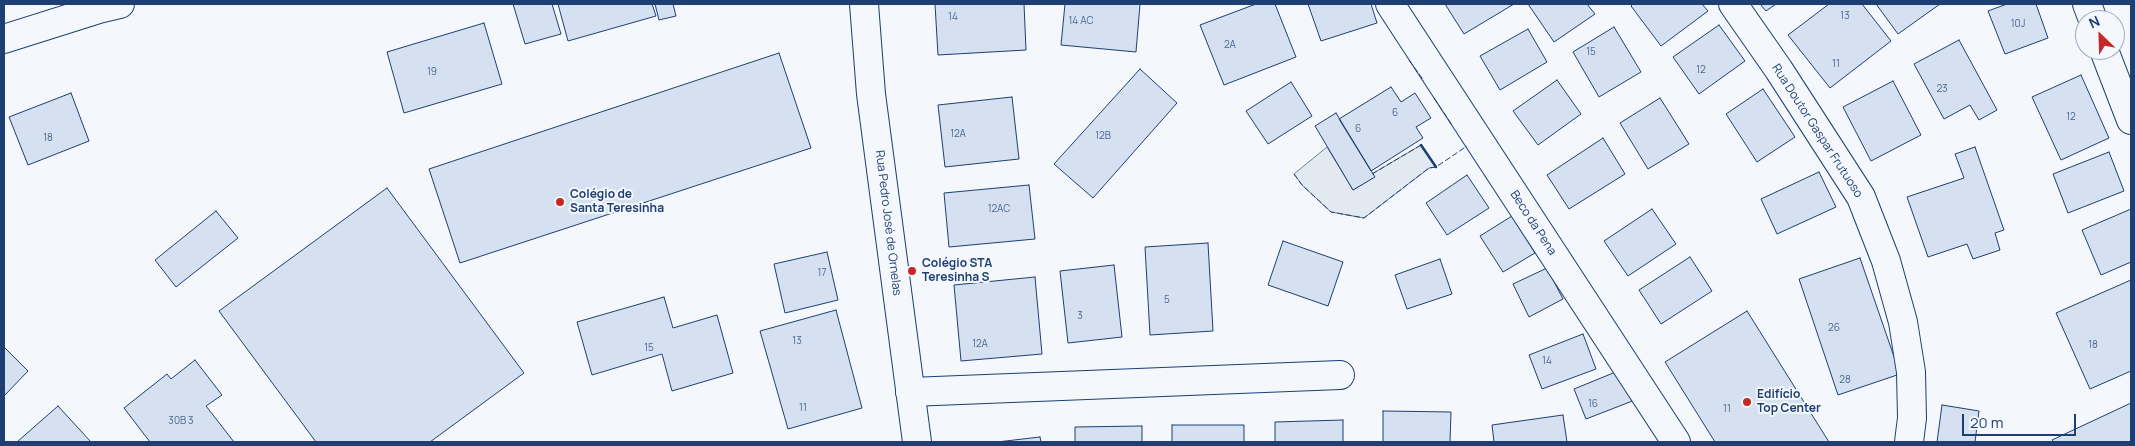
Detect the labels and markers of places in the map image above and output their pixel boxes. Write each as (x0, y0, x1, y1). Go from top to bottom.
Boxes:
place label: Colégio de Santa Teresinha (570, 188, 664, 216)
marker: Colégio de Santa Teresinha (554, 196, 566, 208)
place label: Colégio STA Teresinha S (922, 257, 992, 285)
marker: Colégio STA Teresinha S (906, 265, 918, 277)
place label: Edifício Top Center (1757, 388, 1821, 416)
marker: Edifício Top Center (1741, 396, 1753, 408)

